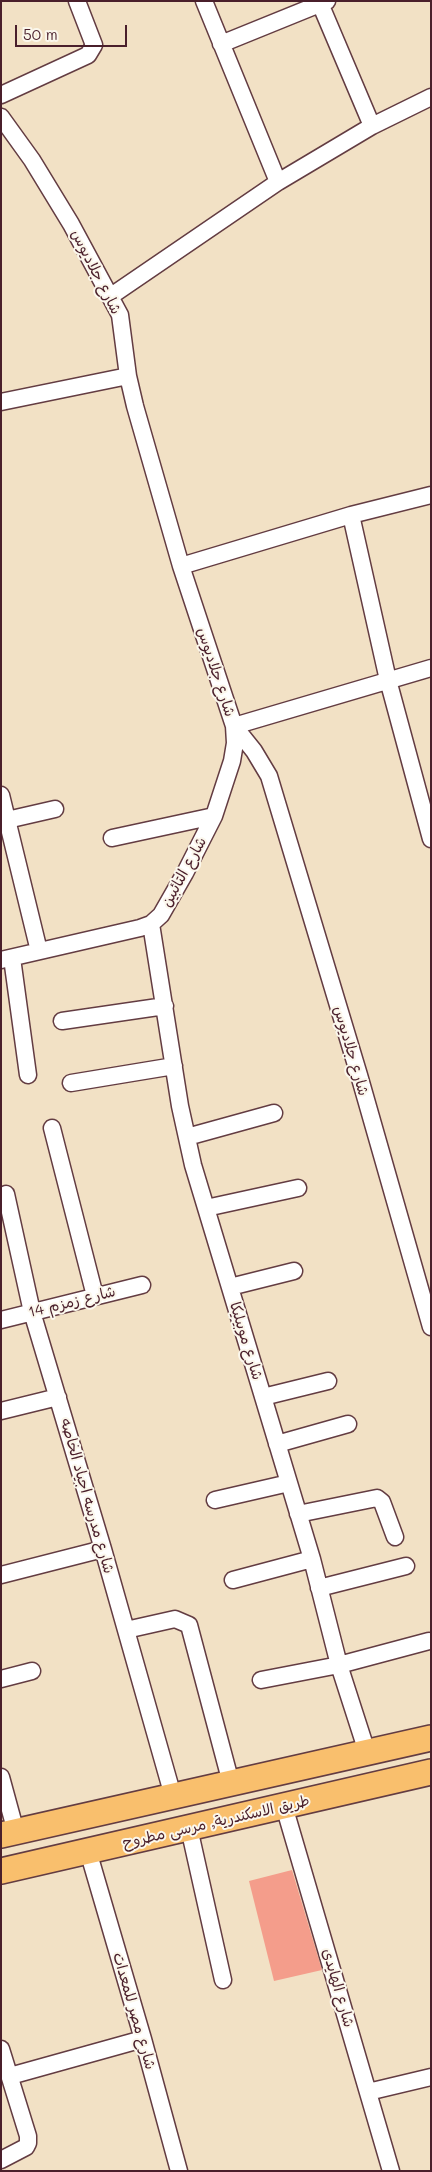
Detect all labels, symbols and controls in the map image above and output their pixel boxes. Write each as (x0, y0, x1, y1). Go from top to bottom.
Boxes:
scale bar (18, 15, 130, 47)
text: 50 m (23, 24, 58, 44)
street label: شارع جلاديوس (67, 227, 125, 317)
street label: شارع جلاديوس (193, 625, 239, 719)
street label: شارع التائبين (157, 834, 211, 910)
street label: شارع جلاديوس (330, 1004, 372, 1098)
street label: شارع زمزم 14 (27, 1282, 117, 1322)
street label: شارع موبيليكا (226, 1300, 266, 1382)
street label: شارع مدرسه اجياد الخاصه (56, 1416, 118, 1576)
street label: طريق الاسكندرية, مرسى مطروح (121, 1792, 311, 1852)
street label: شارع الهايدى (318, 1947, 358, 2029)
street label: شارع مصر للمعدات (109, 1950, 159, 2072)

